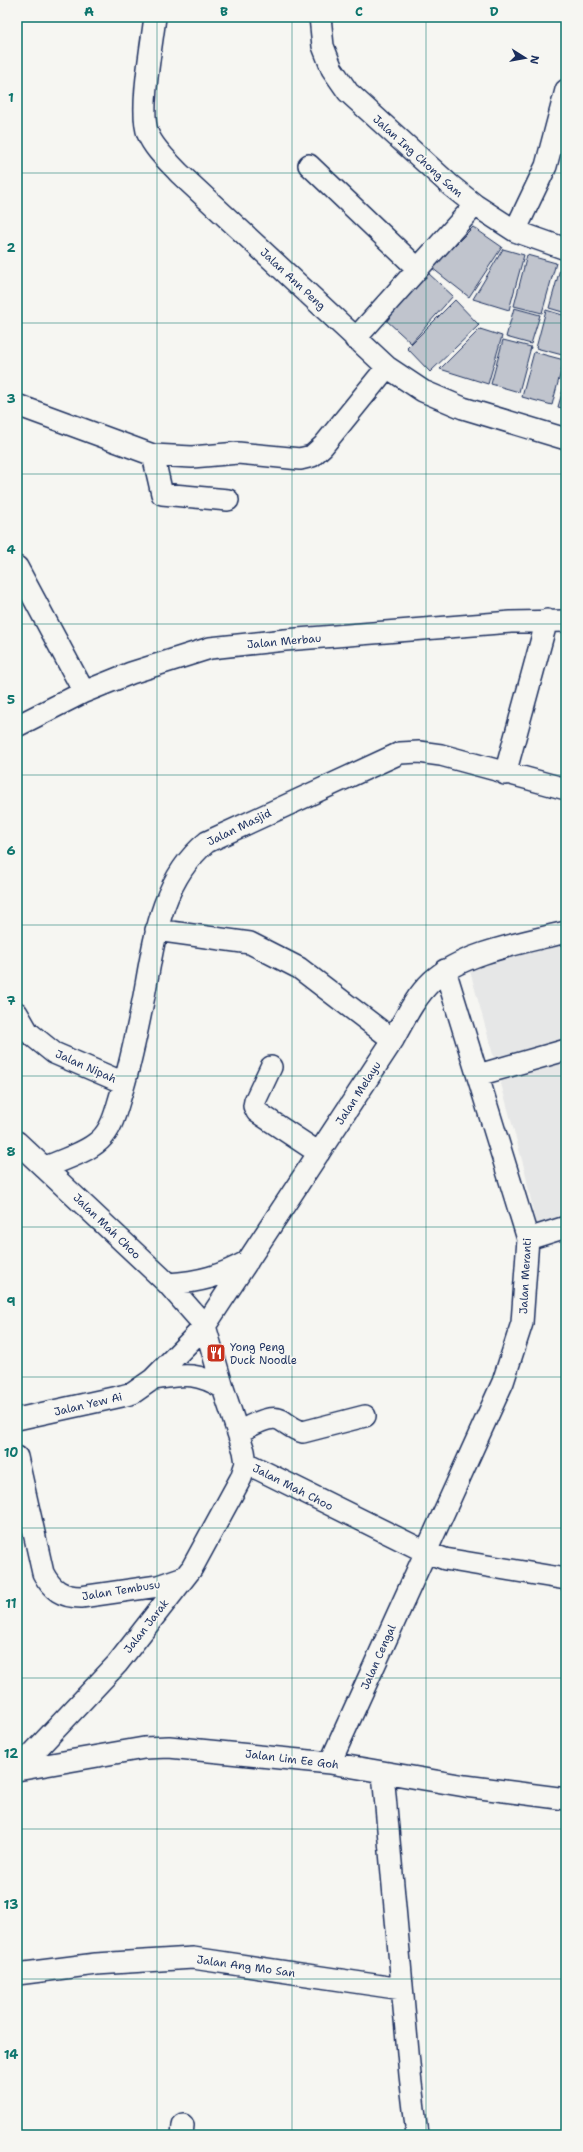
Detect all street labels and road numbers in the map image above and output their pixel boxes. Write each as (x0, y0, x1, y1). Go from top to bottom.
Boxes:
street label: Jalan Ing Chong Sam (369, 112, 466, 201)
street label: Jalan Ann Peng (257, 245, 329, 314)
street label: Jalan Merbau (246, 631, 322, 652)
street label: Jalan Masjid (205, 806, 274, 849)
street label: Jalan Nipah (53, 1046, 119, 1087)
street label: Jalan Melayu (332, 1059, 385, 1128)
street label: Jalan Mah Choo (70, 1190, 144, 1263)
street label: Jalan Meranti (516, 1238, 535, 1314)
street label: Jalan Yew Ai (52, 1389, 124, 1420)
street label: Jalan Mah Choo (250, 1461, 336, 1514)
street label: Jalan Tembusu (81, 1577, 161, 1604)
street label: Jalan Jarak (121, 1596, 172, 1656)
street label: Jalan Cengal (357, 1622, 400, 1692)
street label: Jalan Lim Ee Goh (244, 1746, 340, 1773)
street label: Jalan Ang Mo San (196, 1952, 296, 1981)

